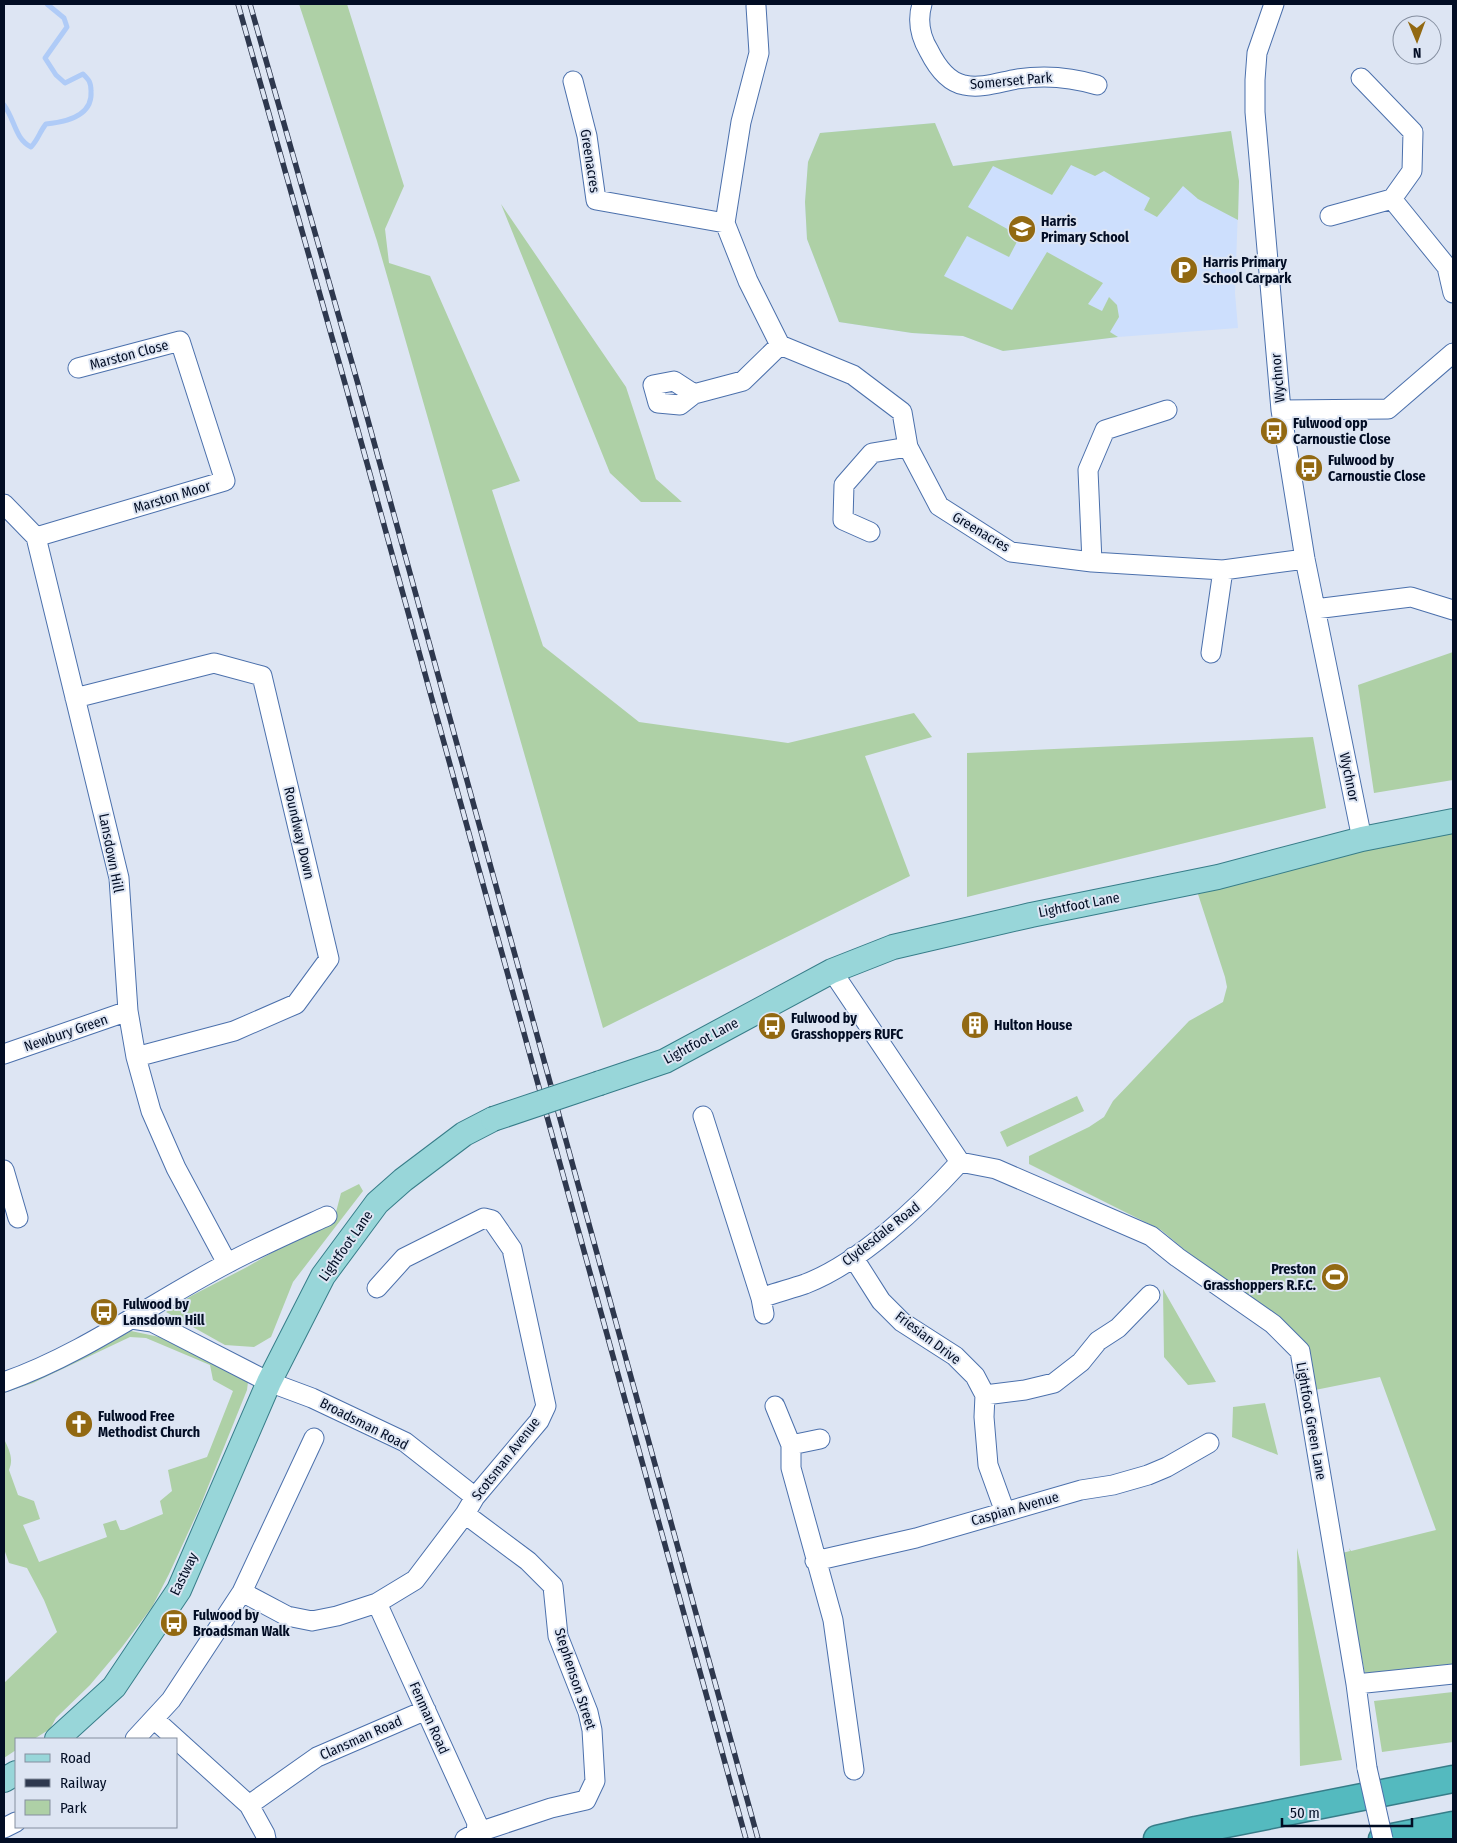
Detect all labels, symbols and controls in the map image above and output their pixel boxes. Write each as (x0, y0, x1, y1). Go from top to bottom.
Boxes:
north arrow (1392, 15, 1442, 65)
text: N (1413, 44, 1422, 61)
street label: Somerset Park (969, 69, 1053, 93)
street label: Greenacres (577, 128, 603, 194)
place label: Harris Primary School (1041, 213, 1129, 246)
school or university icon: Harris Primary School (1007, 214, 1037, 244)
place label: Harris Primary School Carpark (1203, 254, 1292, 287)
parking icon: Harris Primary School Carpark (1169, 255, 1199, 285)
street label: Marston Close (88, 336, 170, 374)
street label: Wychnor (1267, 352, 1289, 403)
place label: Fulwood opp Carnoustie Close (1293, 415, 1391, 448)
bus stop icon: Fulwood opp Carnoustie Close (1259, 416, 1289, 446)
place label: Fulwood by Carnoustie Close (1328, 452, 1426, 485)
bus stop icon: Fulwood by Carnoustie Close (1294, 453, 1324, 483)
street label: Marston Moor (132, 477, 213, 517)
street label: Greenacres (949, 508, 1013, 556)
street label: Wychnor (1336, 751, 1363, 803)
street label: Roundway Down (280, 785, 318, 881)
street label: Lansdown Hill (95, 812, 127, 894)
street label: Lightfoot Lane (1037, 889, 1121, 921)
place label: Fulwood by Grasshoppers RUFC (791, 1010, 904, 1043)
building icon: Hulton House (960, 1010, 990, 1040)
street label: Newbury Green (22, 1011, 110, 1055)
bus stop icon: Fulwood by Grasshoppers RUFC (757, 1011, 787, 1041)
street label: Lightfoot Lane (661, 1014, 741, 1068)
place label: Hulton House (994, 1017, 1072, 1034)
street label: Clydesdale Road (839, 1198, 923, 1270)
street label: Lightfoot Lane (315, 1207, 377, 1285)
place label: Preston Grasshoppers R.F.C. (1203, 1261, 1316, 1294)
sports icon: Preston Grasshoppers R.F.C. (1320, 1262, 1350, 1292)
place label: Fulwood by Lansdown Hill (123, 1296, 205, 1329)
bus stop icon: Fulwood by Lansdown Hill (89, 1297, 119, 1327)
street label: Friesian Drive (892, 1308, 964, 1368)
street label: Lightfoot Green Lane (1292, 1361, 1330, 1481)
street label: Broadsman Road (317, 1394, 411, 1454)
place label: Fulwood Free Methodist Church (98, 1408, 200, 1441)
church icon: Fulwood Free Methodist Church (64, 1409, 94, 1439)
street label: Scotsman Avenue (468, 1414, 544, 1504)
street label: Caspian Avenue (969, 1488, 1061, 1530)
street label: Eastway (166, 1549, 202, 1598)
place label: Fulwood by Broadsman Walk (193, 1607, 291, 1640)
bus stop icon: Fulwood by Broadsman Walk (159, 1608, 189, 1638)
street label: Stephenson Street (551, 1626, 600, 1732)
street label: Fenman Road (406, 1679, 452, 1757)
street label: Clansman Road (317, 1712, 405, 1764)
legend (15, 1738, 178, 1828)
text: Road (60, 1749, 91, 1767)
text: Railway (60, 1774, 107, 1792)
scale bar (1282, 1796, 1412, 1828)
text: Park (60, 1799, 87, 1817)
text: 50 m (1290, 1804, 1320, 1822)

